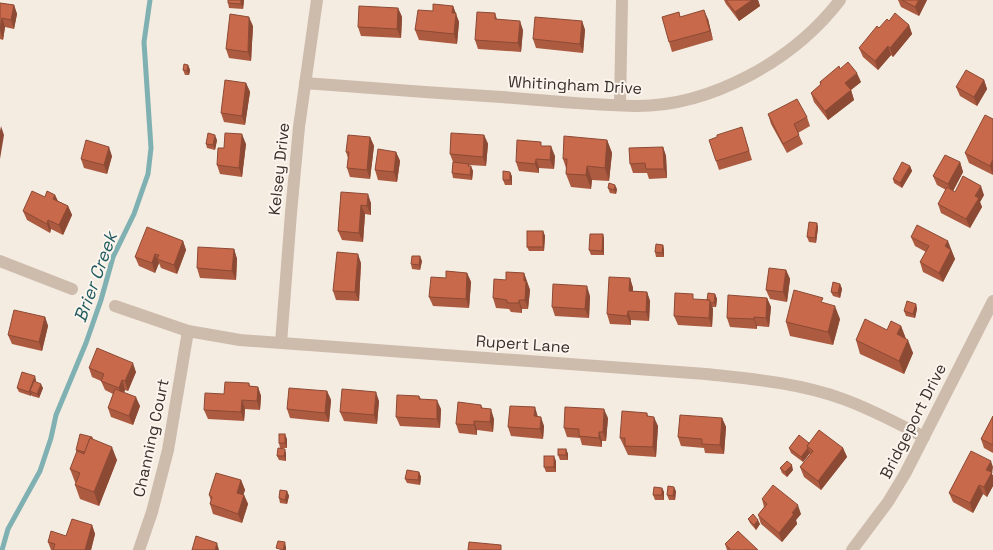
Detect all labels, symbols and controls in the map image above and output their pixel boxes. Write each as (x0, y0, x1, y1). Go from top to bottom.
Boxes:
street label: Whitingham Drive (507, 71, 643, 99)
street label: Kelsey Drive (264, 122, 294, 216)
water label: Brier Creek (68, 227, 123, 325)
street label: Rupert Lane (475, 330, 571, 358)
street label: Bridgeport Drive (875, 360, 951, 482)
street label: Channing Court (128, 377, 174, 499)

